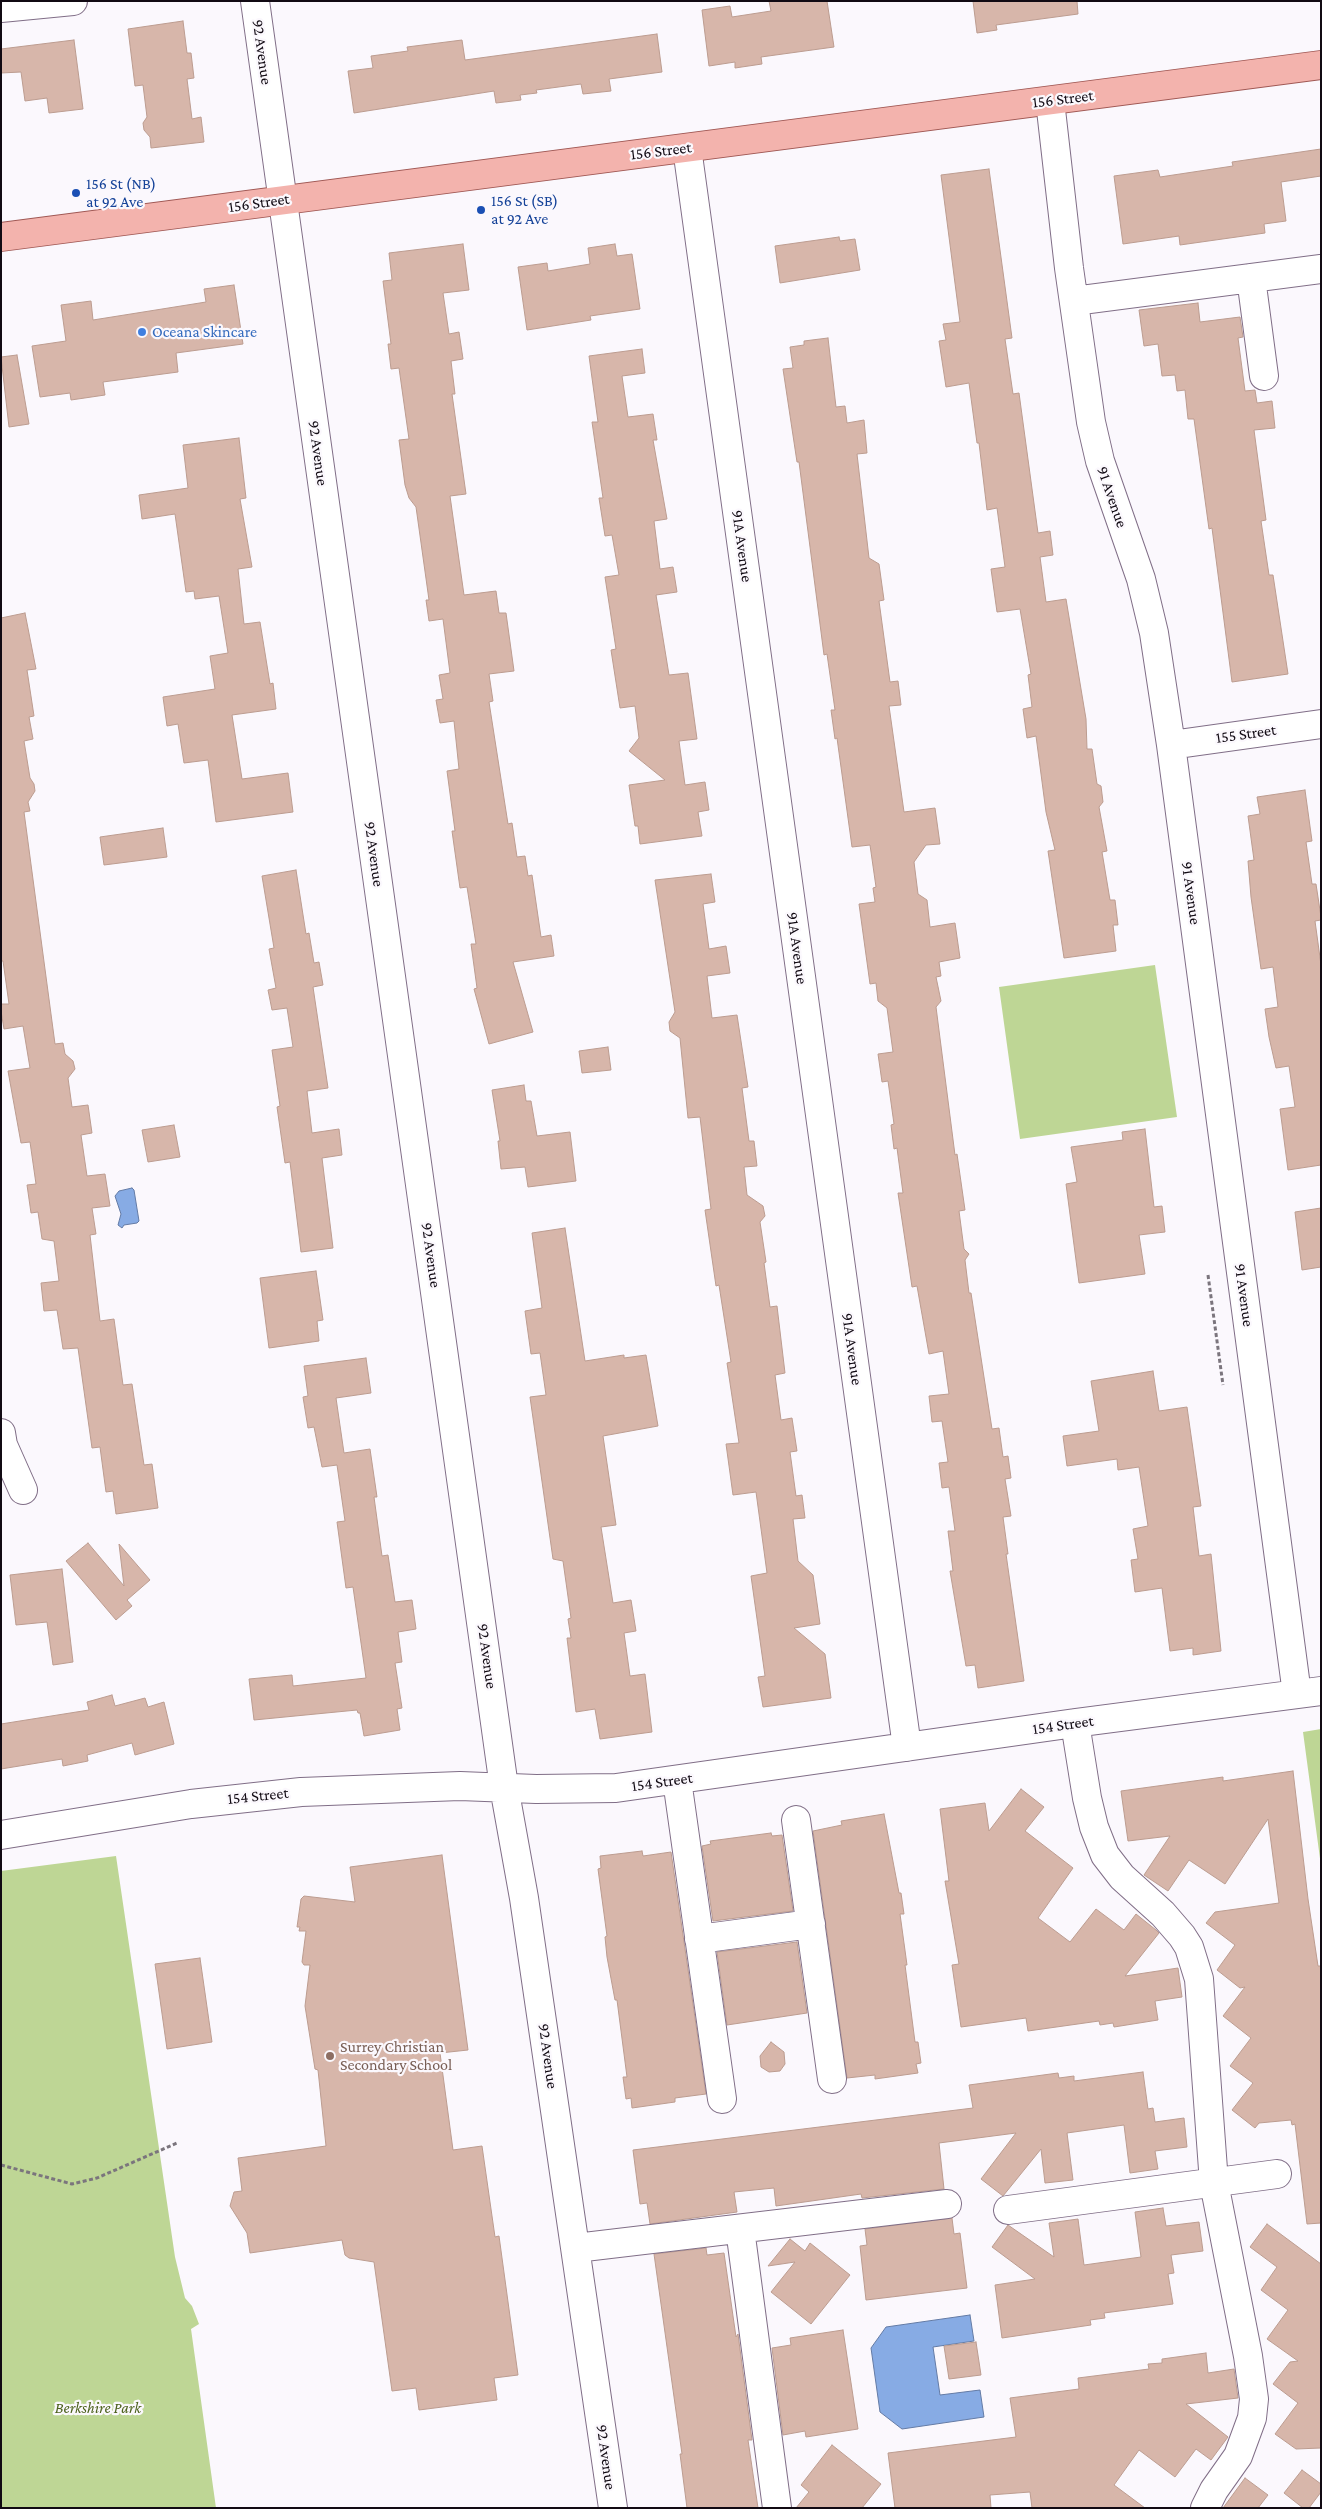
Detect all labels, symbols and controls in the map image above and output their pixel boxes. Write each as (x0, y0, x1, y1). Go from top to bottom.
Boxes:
street label: 92 Avenue (248, 18, 276, 86)
street label: 156 Street (1031, 86, 1095, 112)
street label: 156 Street (629, 138, 693, 164)
place label: 156 St (NB) at 92 Ave (86, 174, 156, 212)
marker: 156 St (NB) at 92 Ave (70, 187, 82, 199)
street label: 156 Street (227, 189, 291, 217)
place label: 156 St (SB) at 92 Ave (491, 191, 558, 229)
marker: 156 St (SB) at 92 Ave (475, 204, 487, 216)
place label: Oceana Skincare (152, 322, 257, 342)
marker: Oceana Skincare (136, 326, 148, 338)
street label: 92 Avenue (304, 419, 332, 487)
street label: 91 Avenue (1093, 464, 1131, 530)
street label: 91A Avenue (727, 509, 757, 583)
street label: 155 Street (1215, 720, 1277, 748)
street label: 92 Avenue (360, 820, 388, 888)
street label: 91 Avenue (1177, 860, 1205, 926)
street label: 91A Avenue (782, 911, 812, 985)
street label: 92 Avenue (417, 1221, 445, 1289)
street label: 91 Avenue (1230, 1262, 1258, 1328)
street label: 91A Avenue (837, 1312, 867, 1386)
street label: 92 Avenue (473, 1622, 501, 1690)
street label: 154 Street (1031, 1711, 1095, 1739)
street label: 154 Street (630, 1768, 694, 1796)
street label: 154 Street (226, 1783, 290, 1809)
street label: 92 Avenue (534, 2022, 562, 2090)
place label: Surrey Christian Secondary School (340, 2037, 452, 2075)
marker: Surrey Christian Secondary School (324, 2050, 336, 2062)
park label: Berkshire Park (55, 2398, 141, 2418)
street label: 92 Avenue (592, 2423, 620, 2491)

